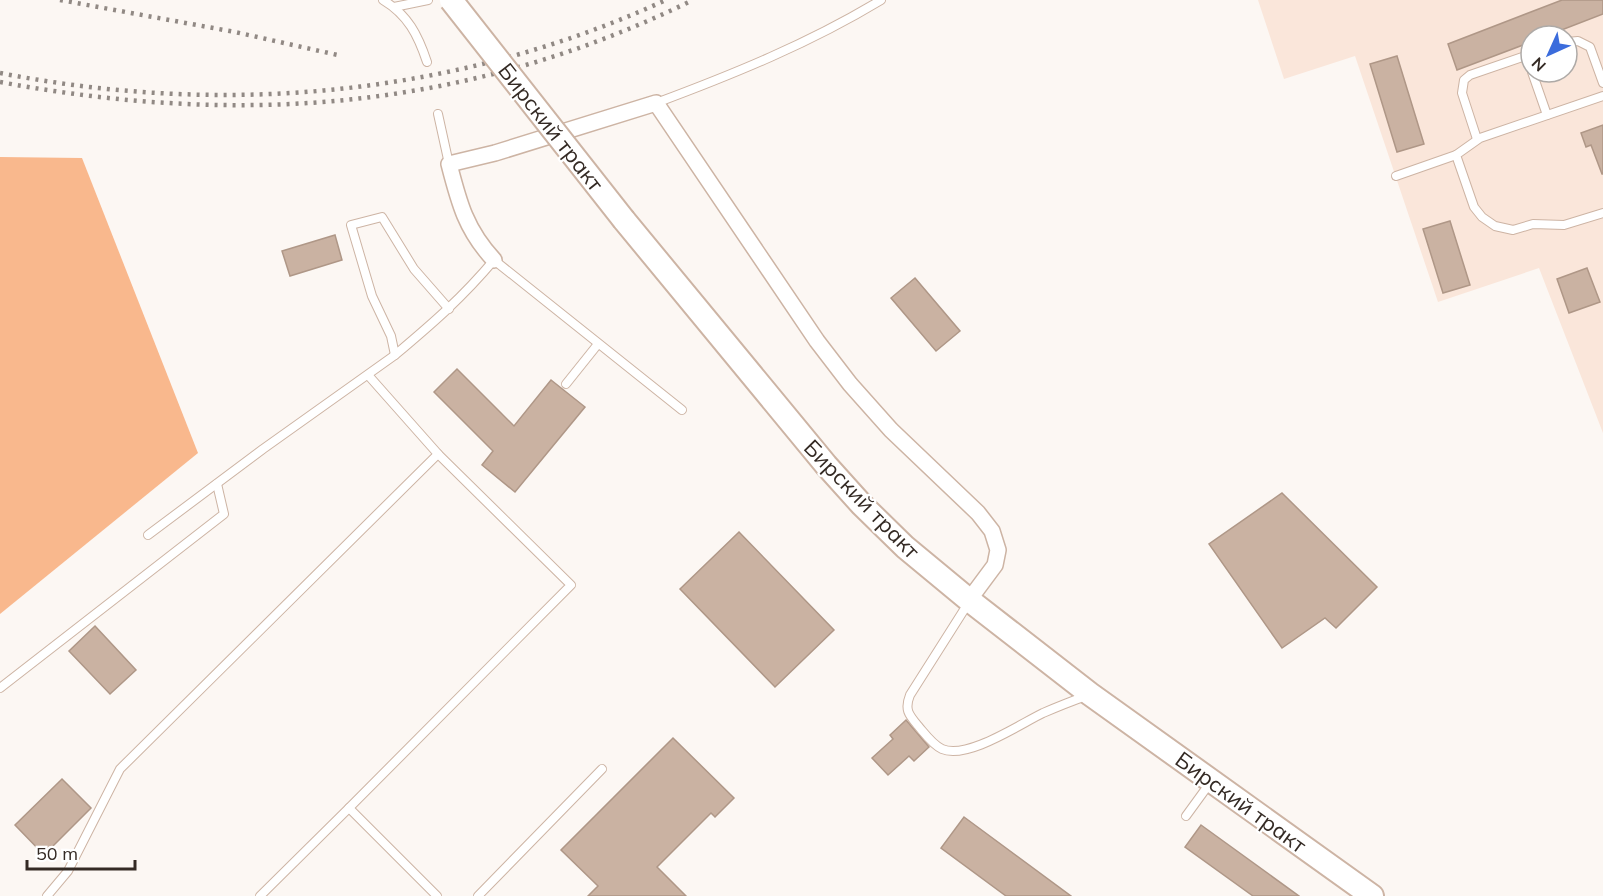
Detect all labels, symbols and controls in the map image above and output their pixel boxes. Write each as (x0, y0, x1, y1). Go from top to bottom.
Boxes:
north arrow (1519, 24, 1579, 84)
text: N (1527, 53, 1550, 76)
street label: Бирский тракт (492, 57, 610, 197)
street label: Бирский тракт (798, 434, 926, 564)
street label: Бирский тракт (1170, 745, 1312, 859)
scale bar (27, 833, 135, 871)
text: 50 m (36, 842, 78, 865)

